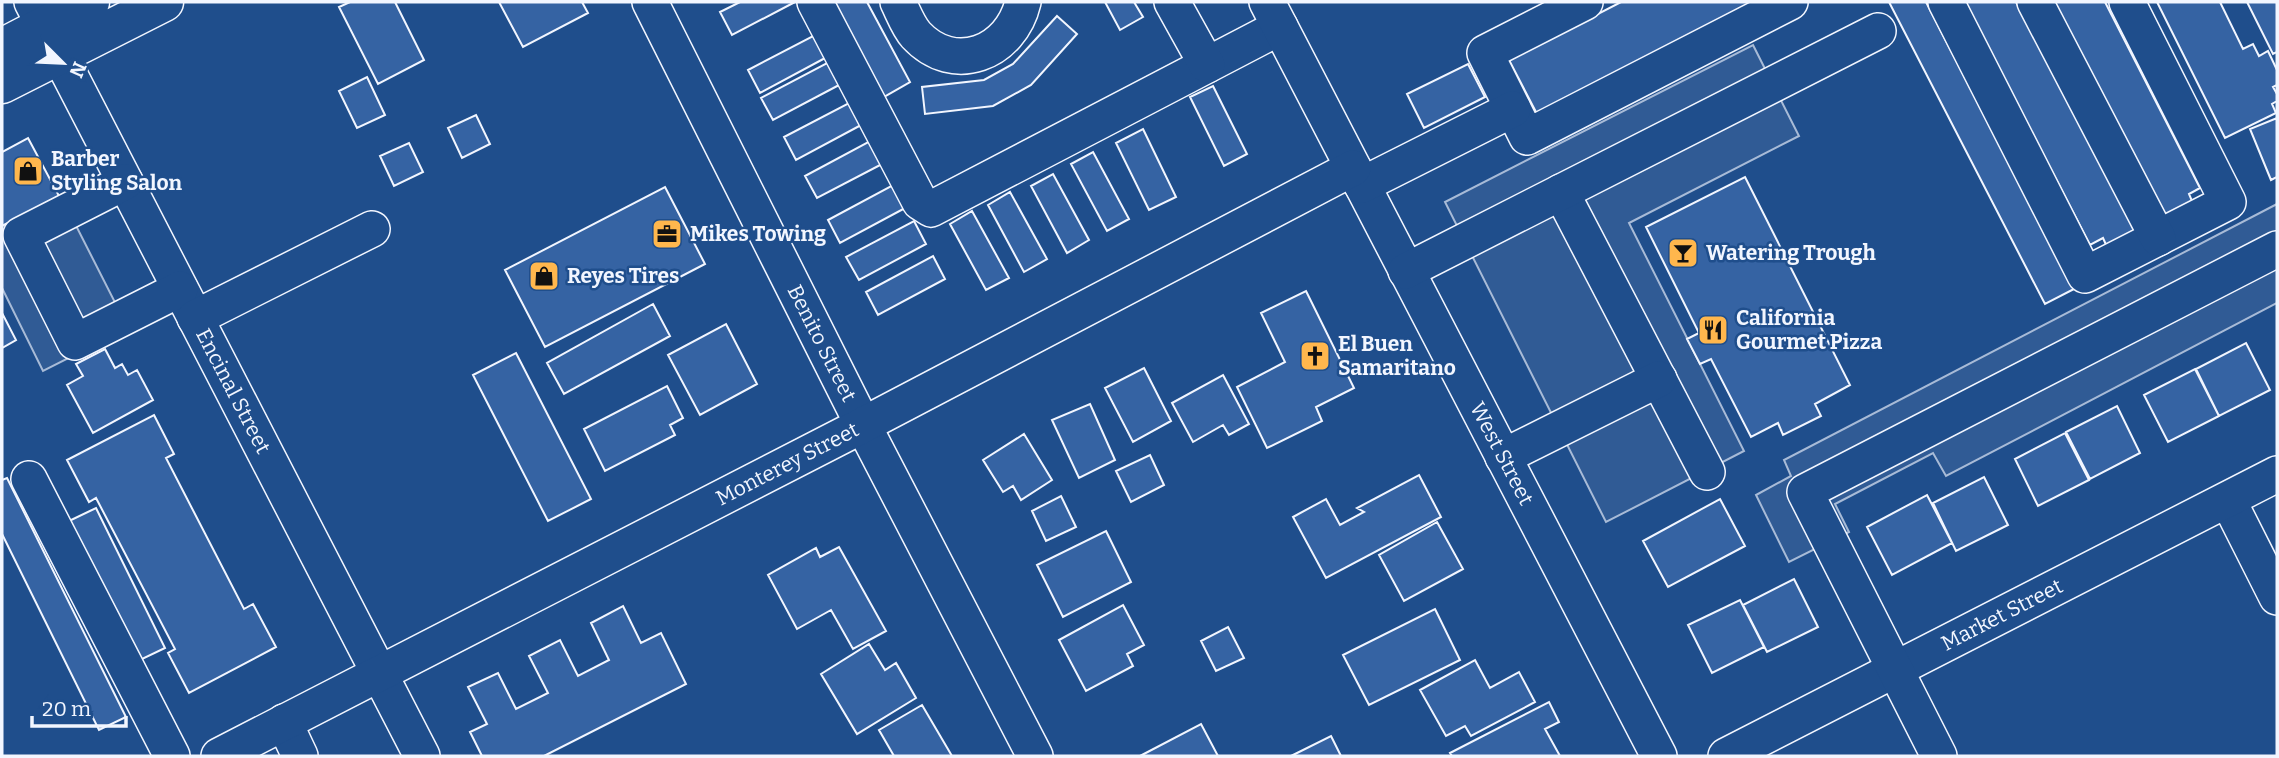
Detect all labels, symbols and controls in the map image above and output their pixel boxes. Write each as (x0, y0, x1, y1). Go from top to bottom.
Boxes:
north arrow (28, 28, 98, 98)
text: N (64, 58, 92, 81)
place label: Barber Styling Salon (51, 146, 183, 196)
shop icon: Barber Styling Salon (11, 154, 45, 188)
office icon: Mikes Towing (650, 217, 684, 251)
place label: Mikes Towing (690, 221, 826, 247)
bar icon: Watering Trough (1666, 236, 1700, 270)
place label: Watering Trough (1706, 240, 1876, 266)
shop icon: Reyes Tires (527, 259, 561, 293)
place label: Reyes Tires (567, 263, 679, 289)
street label: Benito Street (782, 280, 862, 406)
place label: California Gourmet Pizza (1736, 305, 1882, 355)
restaurant icon: California Gourmet Pizza (1696, 313, 1730, 347)
street label: Encinal Street (190, 324, 276, 458)
place label: El Buen Samaritano (1338, 331, 1456, 381)
church icon: El Buen Samaritano (1298, 339, 1332, 373)
street label: West Street (1464, 398, 1539, 510)
street label: Monterey Street (712, 416, 863, 511)
street label: Market Street (1937, 573, 2067, 657)
scale bar (32, 684, 126, 728)
text: 20 m (42, 696, 91, 722)

